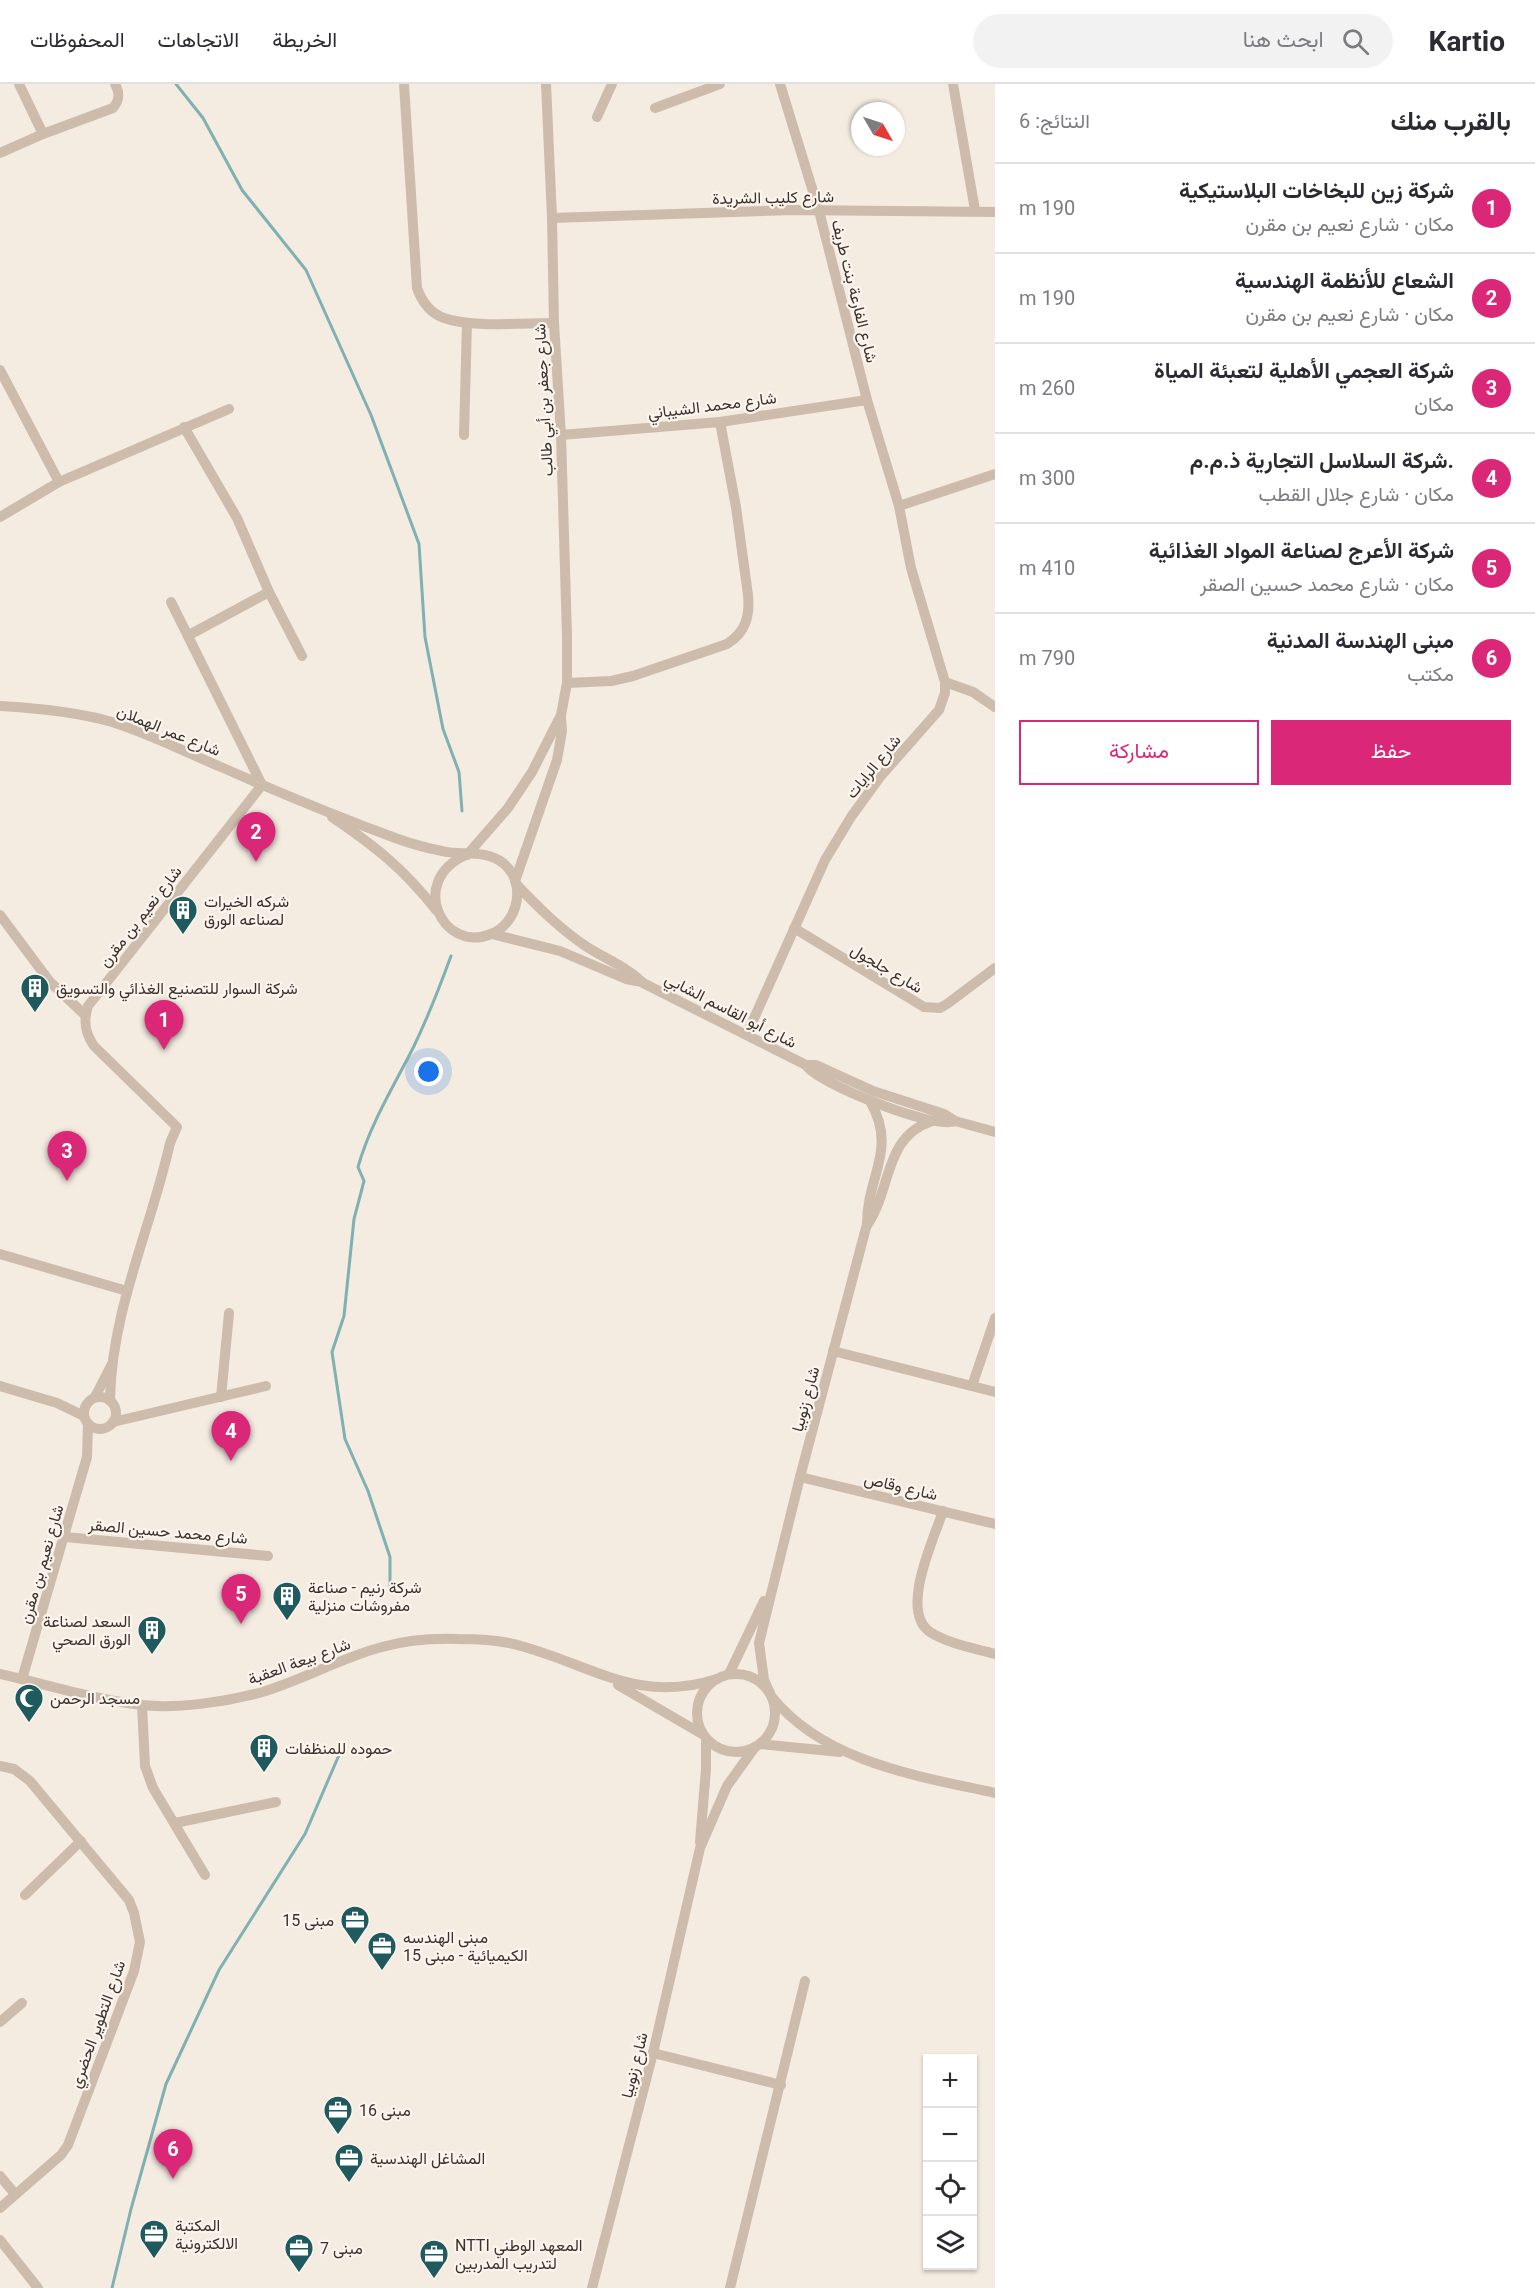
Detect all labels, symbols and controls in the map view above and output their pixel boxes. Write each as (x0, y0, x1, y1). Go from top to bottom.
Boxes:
search box (973, 14, 1393, 68)
icon: search (1339, 25, 1372, 58)
text: Kartio (1429, 25, 1505, 58)
text: ابحث هنا (1243, 27, 1324, 52)
text: المحفوظات (30, 28, 125, 52)
text: الاتجاهات (158, 28, 239, 52)
text: الخريطة (272, 28, 337, 52)
north arrow (851, 102, 905, 156)
text: بالقرب منك (1390, 106, 1511, 136)
text: النتائج: 6 (1019, 109, 1090, 133)
text: شركة زين للبخاخات البلاستيكية (1179, 178, 1454, 203)
street label: شارع كليب الشريدة (712, 187, 834, 210)
text: 190 m (1019, 196, 1075, 220)
text: 1 (1486, 196, 1497, 220)
text: مكان · شارع نعيم بن مقرن (1245, 212, 1454, 236)
street label: شارع الفارعة بنت طريف (826, 218, 881, 365)
text: الشعاع للأنظمة الهندسية (1235, 268, 1454, 293)
text: 190 m (1019, 286, 1075, 310)
text: 2 (1486, 286, 1497, 310)
text: مكان · شارع نعيم بن مقرن (1245, 302, 1454, 326)
street label: شارع جعفر بن أبي طالب (530, 323, 561, 477)
text: شركة العجمي الأهلية لتعبئة المياة (1154, 358, 1454, 383)
text: 260 m (1019, 376, 1075, 400)
text: 3 (1486, 376, 1497, 400)
street label: شارع محمد الشيباني (647, 388, 778, 427)
text: مكان (1414, 392, 1454, 416)
text: .شركة السلاسل التجارية ذ.م.م (1190, 448, 1454, 473)
text: 300 m (1019, 466, 1075, 490)
text: 4 (1486, 466, 1497, 490)
text: مكان · شارع جلال القطب (1258, 482, 1454, 506)
text: شركة الأعرج لصناعة المواد الغذائية (1149, 538, 1454, 563)
text: 410 m (1019, 556, 1075, 580)
text: 5 (1486, 556, 1497, 580)
text: مكان · شارع محمد حسين الصقر (1200, 572, 1454, 596)
text: مبنى الهندسة المدنية (1267, 628, 1454, 653)
text: 790 m (1019, 646, 1075, 670)
text: 6 (1486, 646, 1497, 670)
text: مكتب (1407, 662, 1454, 686)
street label: شارع عمر الهملان (114, 701, 223, 762)
button: مشاركة (1019, 720, 1259, 785)
button: حفظ (1271, 720, 1511, 785)
street label: شارع الرايات (842, 731, 906, 803)
pin: 2 (236, 812, 276, 862)
street label: شارع نعيم بن مقرن (95, 862, 187, 972)
place label: شركه الخيرات لصناعه الورق (204, 892, 289, 930)
building icon: شركه الخيرات لصناعه الورق (167, 894, 199, 936)
street label: شارع جلجول (846, 940, 926, 999)
street label: شارع أبو القاسم الشابي (660, 969, 800, 1055)
building icon: شركة السوار للتصنيع الغذائي والتسويق (19, 972, 51, 1014)
place label: شركة السوار للتصنيع الغذائي والتسويق (56, 979, 298, 1002)
pin: 1 (144, 1000, 184, 1050)
your location (414, 1057, 443, 1086)
pin: 3 (48, 1132, 86, 1181)
street label: شارع زنوبيا (788, 1364, 825, 1434)
pin: 4 (212, 1412, 250, 1461)
street label: شارع وقاص (862, 1469, 939, 1506)
street label: شارع نعيم بن مقرن (15, 1502, 69, 1626)
street label: شارع محمد حسين الصقر (86, 1515, 248, 1550)
pin: 5 (222, 1574, 260, 1624)
place label: شركة رنيم - صناعة مفروشات منزلية (308, 1578, 422, 1616)
building icon: شركة رنيم - صناعة مفروشات منزلية (271, 1580, 303, 1622)
place label: السعد لصناعة الورق الصحي (43, 1612, 131, 1653)
building icon: السعد لصناعة الورق الصحي (136, 1614, 168, 1656)
street label: شارع بيعة العقبة (245, 1634, 354, 1691)
mosque icon: مسجد الرحمن (13, 1682, 45, 1724)
place label: مسجد الرحمن (50, 1689, 140, 1709)
building icon: حموده للمنظفات (248, 1732, 280, 1774)
place label: حموده للمنظفات (285, 1739, 393, 1759)
office icon: مبنى 15 (339, 1904, 371, 1946)
place label: مبنى 15 (282, 1911, 334, 1931)
place label: مبنى الهندسه الكيميائية - مبنى 15 (403, 1928, 528, 1966)
office icon: مبنى الهندسه الكيميائية - مبنى 15 (366, 1930, 398, 1972)
street label: شارع التطوير الحضري (66, 1958, 133, 2092)
street label: شارع زنوبيا (617, 2030, 654, 2100)
map controls (923, 2054, 977, 2270)
button: + (923, 2054, 977, 2108)
office icon: مبنى 16 (322, 2094, 354, 2136)
place label: مبنى 16 (359, 2101, 411, 2121)
button: − (923, 2108, 977, 2162)
pin: 6 (154, 2130, 192, 2179)
office icon: المشاغل الهندسية (333, 2142, 365, 2184)
place label: المشاغل الهندسية (370, 2149, 485, 2169)
button: locate (923, 2162, 977, 2216)
place label: المكتبة الالكترونية (175, 2216, 238, 2254)
button: layers (923, 2216, 977, 2270)
office icon: المكتبة الالكترونية (138, 2218, 170, 2260)
office icon: مبنى 7 (283, 2232, 315, 2274)
place label: NTTI المعهد الوطني لتدريب المدربين (455, 2236, 582, 2274)
office icon: NTTI المعهد الوطني لتدريب المدربين (418, 2238, 450, 2280)
place label: مبنى 7 (320, 2239, 363, 2259)

